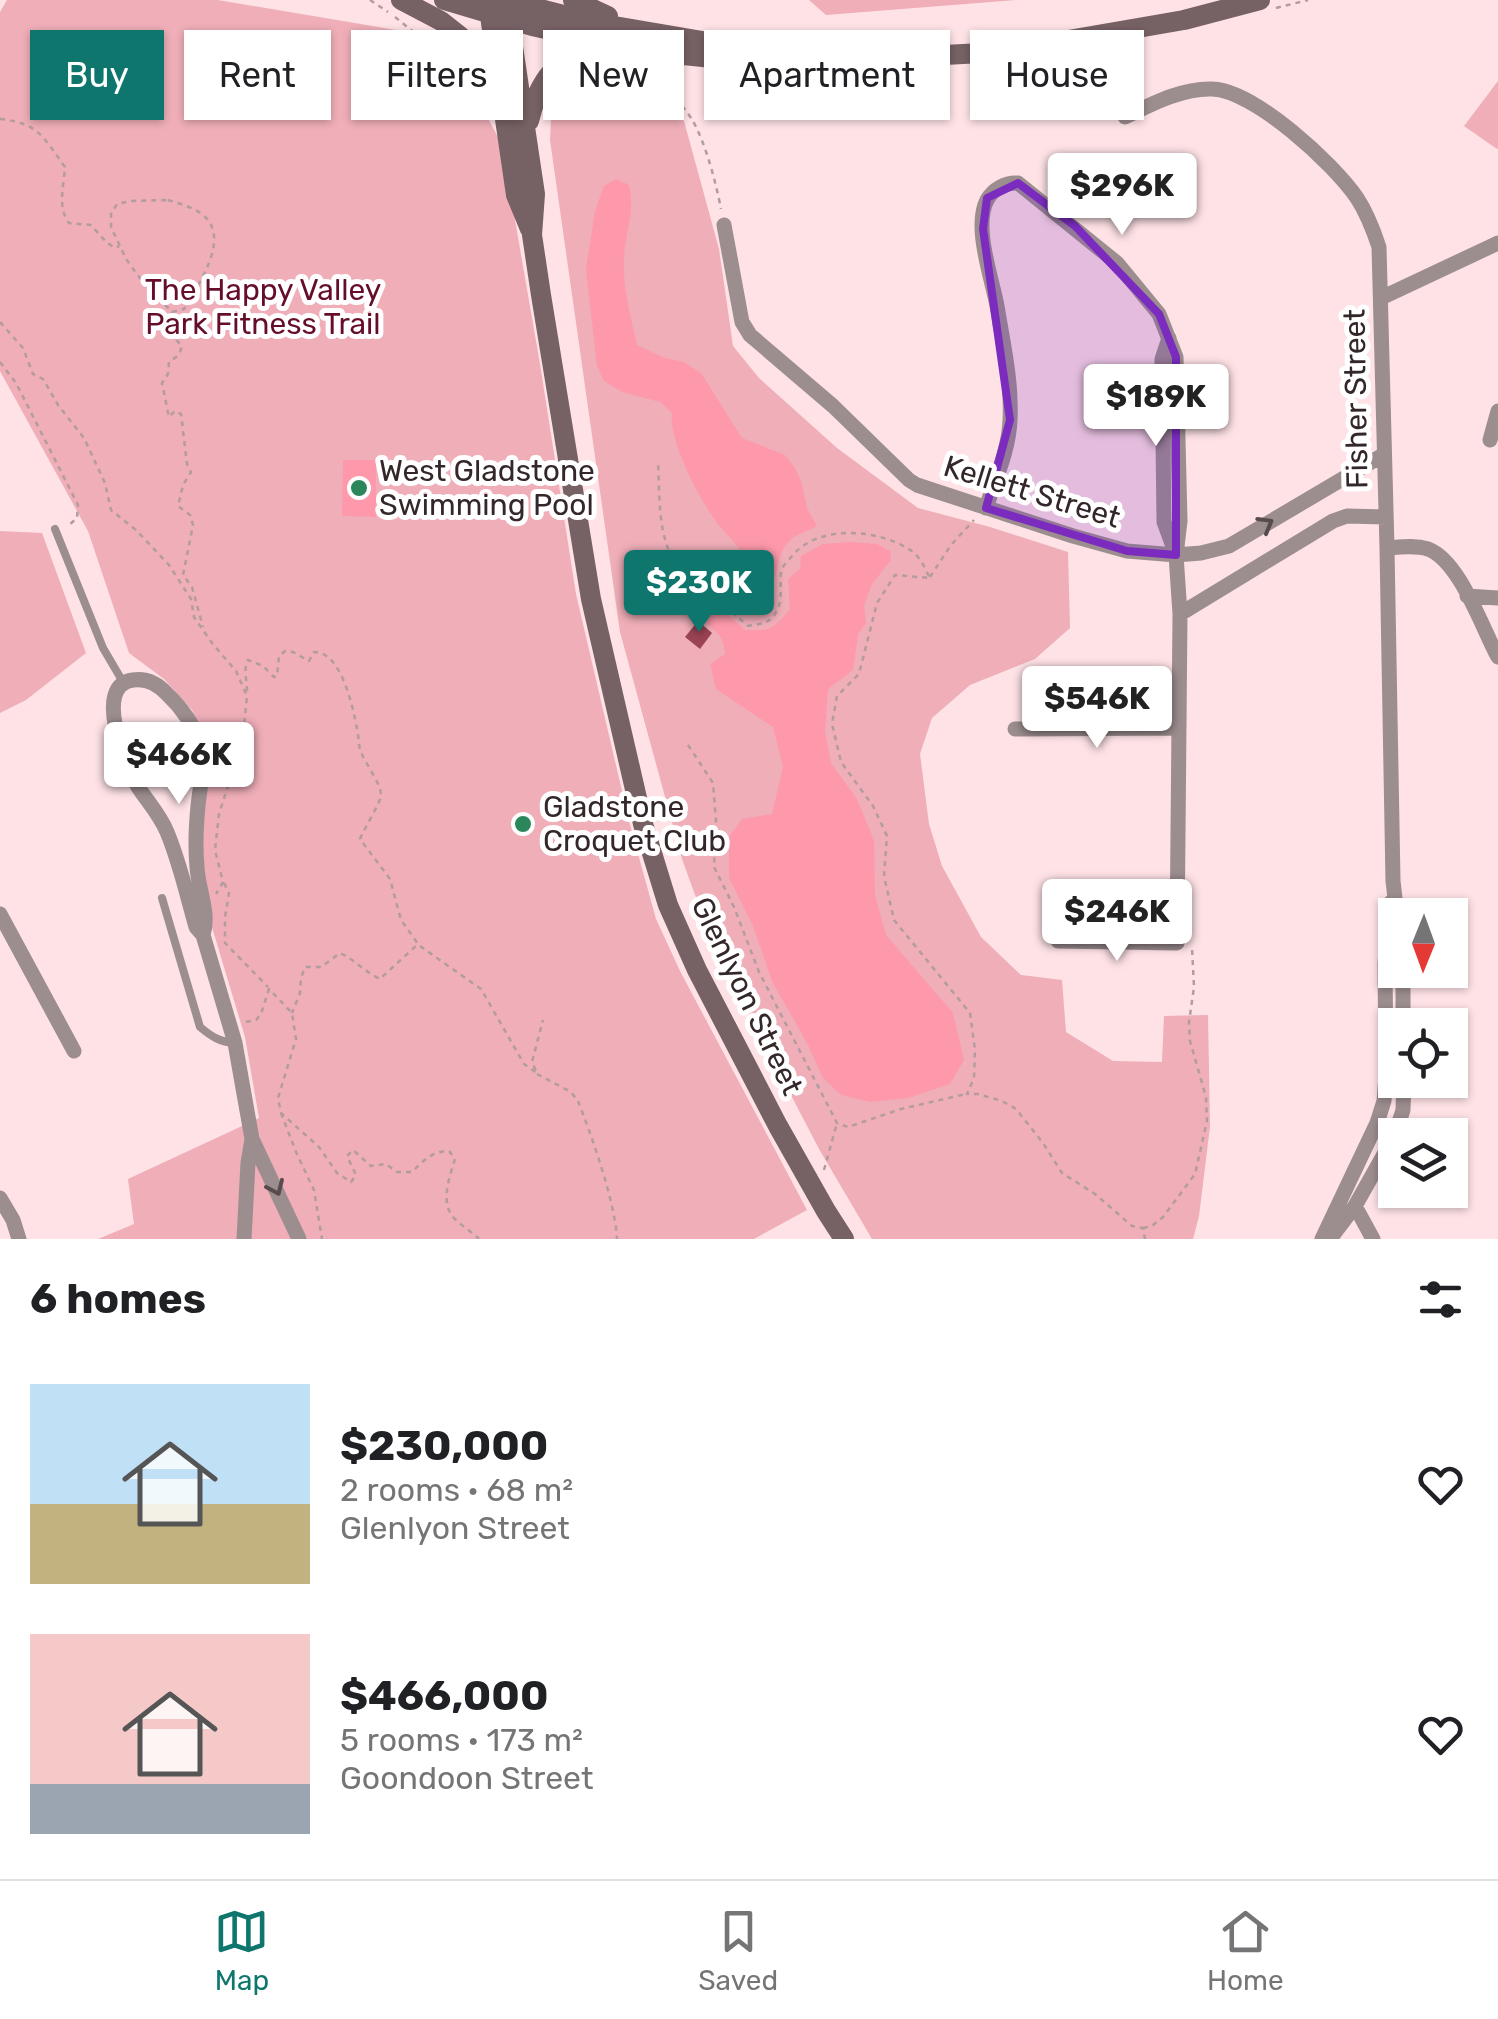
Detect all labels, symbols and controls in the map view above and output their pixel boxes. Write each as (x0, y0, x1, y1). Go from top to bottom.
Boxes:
chip: Buy (30, 30, 164, 120)
chip: Rent (184, 30, 331, 120)
chip: Filters (351, 30, 523, 120)
chip: New (543, 30, 684, 120)
chip: Apartment (704, 30, 950, 120)
chip: House (970, 30, 1144, 120)
pin: $296K (1052, 153, 1192, 238)
text: $296K (1070, 166, 1174, 204)
park label: The Happy Valley Park Fitness Trail (145, 272, 381, 342)
street label: Fisher Street (1336, 308, 1376, 489)
pin: $189K (1086, 364, 1226, 449)
text: $189K (1106, 377, 1206, 415)
street label: Kellett Street (939, 448, 1125, 536)
place label: West Gladstone Swimming Pool (379, 453, 595, 523)
marker: West Gladstone Swimming Pool (348, 477, 370, 499)
one-way arrow (1256, 517, 1274, 536)
pin: $230K (629, 550, 769, 635)
text: $230K (646, 563, 752, 601)
pin: $546K (1027, 666, 1167, 751)
text: $546K (1044, 679, 1150, 717)
pin: $466K (109, 722, 249, 807)
text: $466K (126, 735, 232, 773)
place label: Gladstone Croquet Club (543, 789, 726, 859)
marker: Gladstone Croquet Club (512, 813, 534, 835)
pin: $246K (1047, 879, 1187, 964)
street label: Glenlyon Street (684, 891, 811, 1101)
text: $246K (1064, 892, 1170, 930)
north arrow (1378, 898, 1468, 988)
map controls (1378, 898, 1468, 1208)
button: locate (1378, 1008, 1468, 1098)
button: layers (1378, 1118, 1468, 1208)
one-way arrow (264, 1178, 284, 1196)
icon: filters (1413, 1272, 1468, 1327)
text: 6 homes (30, 1274, 206, 1324)
text: $230,000 (340, 1421, 548, 1471)
icon: home (110, 1424, 230, 1544)
icon: heart (1413, 1457, 1468, 1512)
text: 2 rooms · 68 m² (340, 1471, 573, 1509)
text: Glenlyon Street (340, 1509, 570, 1547)
text: $466,000 (340, 1671, 548, 1721)
icon: home (110, 1674, 230, 1794)
icon: heart (1413, 1707, 1468, 1762)
text: 5 rooms · 173 m² (340, 1721, 583, 1759)
text: Goondoon Street (340, 1759, 593, 1797)
tab: Map (214, 1904, 269, 1997)
tab: Saved (698, 1904, 778, 1997)
tab: Home (1207, 1904, 1284, 1997)

